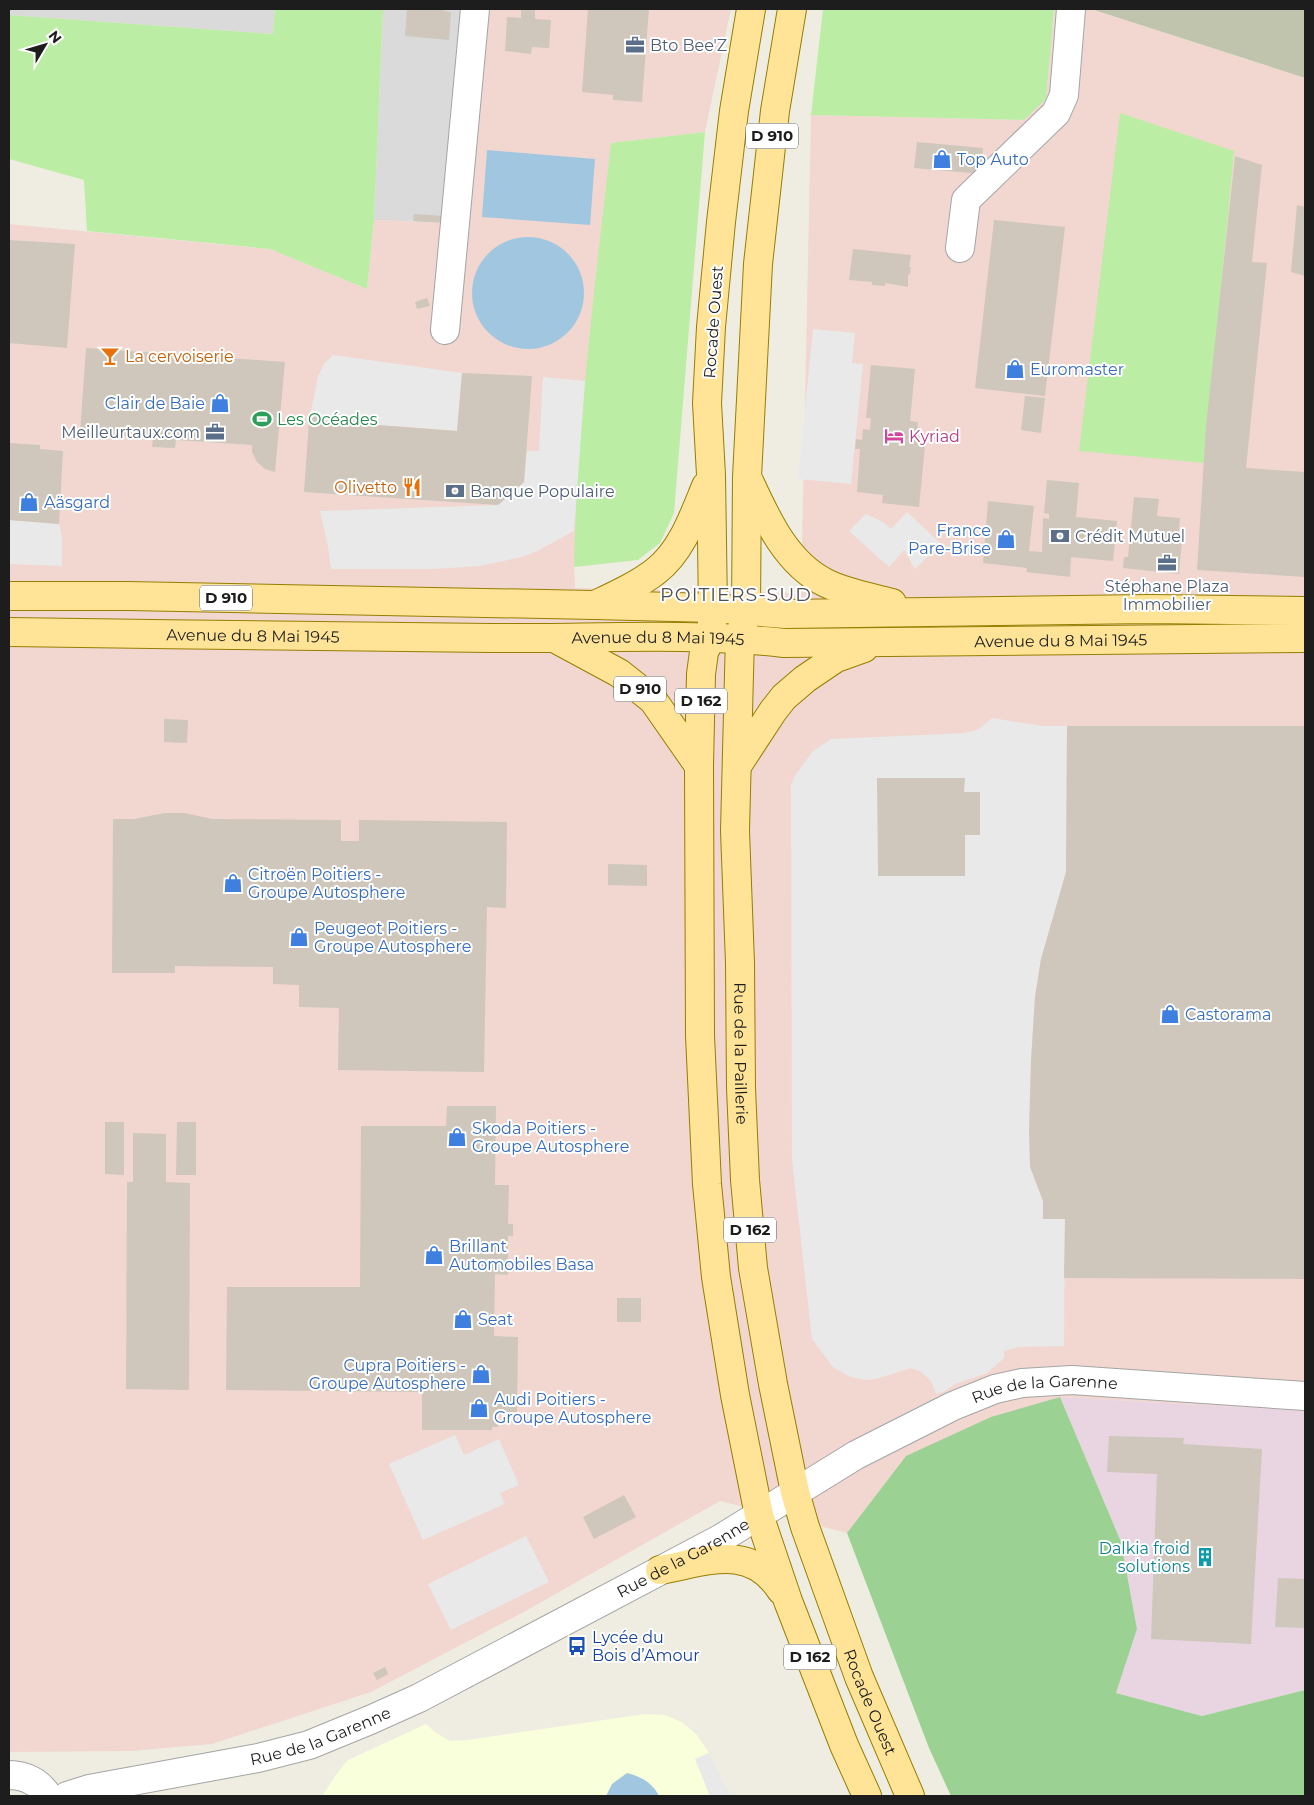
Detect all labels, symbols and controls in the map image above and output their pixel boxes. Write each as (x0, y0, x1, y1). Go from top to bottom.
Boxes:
north arrow (20, 20, 70, 70)
text: N (45, 27, 66, 47)
office icon: Bto Bee'Z (624, 34, 646, 56)
place label: Bto Bee'Z (650, 36, 727, 55)
road number: D 910 (746, 124, 798, 148)
shop icon: Top Auto (931, 148, 953, 170)
place label: Top Auto (957, 150, 1029, 169)
street label: Rocade Ouest (700, 265, 727, 379)
bar icon: La cervoiserie (99, 345, 121, 367)
place label: La cervoiserie (125, 347, 234, 366)
shop icon: Euromaster (1004, 358, 1026, 380)
place label: Euromaster (1030, 360, 1124, 379)
shop icon: Clair de Baie (209, 392, 231, 414)
place label: Clair de Baie (105, 394, 205, 413)
sports icon: Les Océades (251, 408, 273, 430)
place label: Les Océades (277, 410, 378, 429)
office icon: Meilleurtaux.com (204, 421, 226, 443)
place label: Meilleurtaux.com (61, 423, 200, 442)
hotel icon: Kyriad (883, 425, 905, 447)
place label: Kyriad (909, 427, 960, 446)
restaurant icon: Olivetto (401, 476, 423, 498)
place label: Olivetto (334, 478, 397, 497)
bank icon: Banque Populaire (444, 480, 466, 502)
place label: Banque Populaire (470, 482, 615, 501)
shop icon: Aäsgard (18, 491, 40, 513)
place label: Aäsgard (44, 493, 110, 512)
place label: France Pare-Brise (908, 521, 991, 558)
bank icon: Crédit Mutuel (1049, 525, 1071, 547)
place label: Crédit Mutuel (1075, 527, 1185, 546)
shop icon: France Pare-Brise (995, 528, 1017, 550)
office icon: Stéphane Plaza Immobilier (1156, 552, 1178, 574)
place label: Stéphane Plaza Immobilier (1105, 577, 1229, 614)
district label: POITIERS-SUD (660, 583, 812, 606)
road number: D 910 (200, 586, 252, 610)
street label: Avenue du 8 Mai 1945 (166, 625, 340, 647)
street label: Avenue du 8 Mai 1945 (571, 628, 745, 649)
street label: Avenue du 8 Mai 1945 (974, 631, 1147, 651)
road number: D 910 (614, 676, 666, 702)
road number: D 162 (675, 688, 727, 714)
place label: Citroën Poitiers - Groupe Autosphere (248, 865, 405, 902)
shop icon: Citroën Poitiers - Groupe Autosphere (222, 872, 244, 894)
place label: Peugeot Poitiers - Groupe Autosphere (314, 919, 471, 956)
shop icon: Peugeot Poitiers - Groupe Autosphere (288, 926, 310, 948)
street label: Rue de la Paillerie (730, 982, 752, 1125)
shop icon: Castorama (1159, 1003, 1181, 1025)
place label: Castorama (1185, 1005, 1271, 1024)
place label: Skoda Poitiers - Groupe Autosphere (472, 1119, 629, 1156)
shop icon: Skoda Poitiers - Groupe Autosphere (446, 1126, 468, 1148)
road number: D 162 (724, 1218, 776, 1242)
place label: Brillant Automobiles Basa (449, 1237, 594, 1274)
shop icon: Brillant Automobiles Basa (423, 1244, 445, 1266)
shop icon: Seat (452, 1308, 474, 1330)
place label: Seat (478, 1310, 514, 1329)
place label: Cupra Poitiers - Groupe Autosphere (309, 1356, 466, 1393)
shop icon: Cupra Poitiers - Groupe Autosphere (470, 1363, 492, 1385)
street label: Rue de la Garenne (969, 1371, 1118, 1407)
place label: Audi Poitiers - Groupe Autosphere (494, 1390, 651, 1427)
shop icon: Audi Poitiers - Groupe Autosphere (468, 1397, 490, 1419)
street label: Rue de la Garenne (614, 1514, 753, 1602)
place label: Dalkia froid solutions (1099, 1539, 1190, 1576)
building icon: Dalkia froid solutions (1194, 1546, 1216, 1568)
place label: Lycée du Bois d’Amour (592, 1628, 700, 1665)
bus stop icon: Lycée du Bois d’Amour (566, 1635, 588, 1657)
road number: D 162 (784, 1644, 836, 1670)
street label: Rocade Ouest (840, 1647, 900, 1758)
street label: Rue de la Garenne (249, 1703, 394, 1769)

